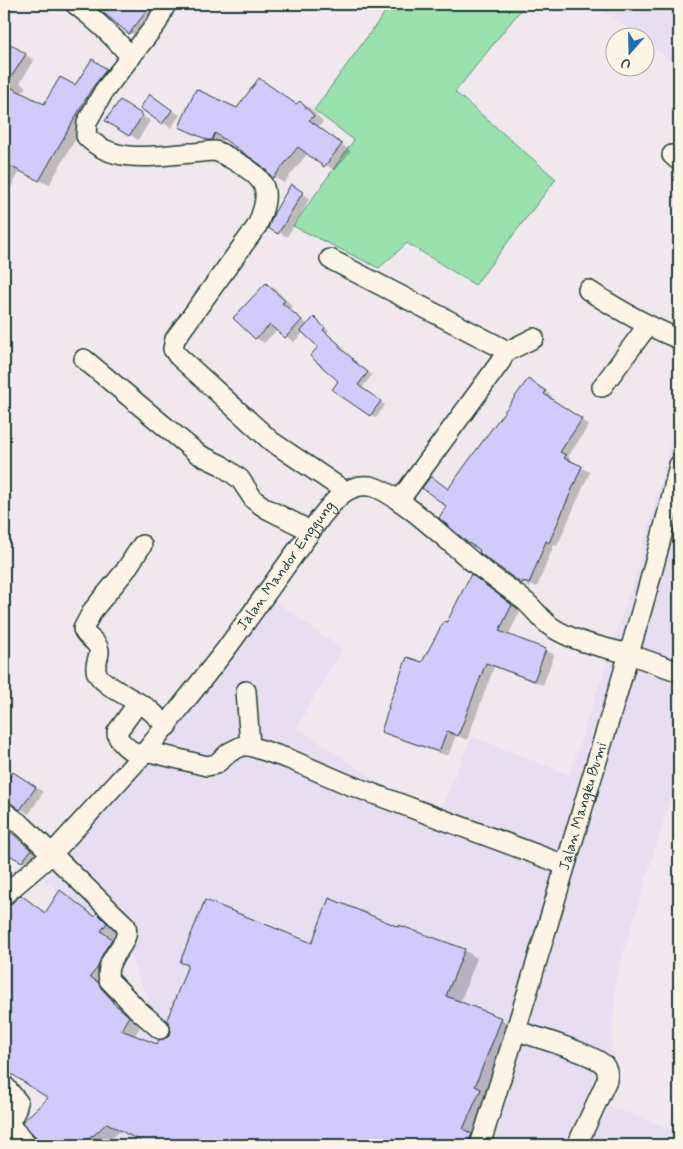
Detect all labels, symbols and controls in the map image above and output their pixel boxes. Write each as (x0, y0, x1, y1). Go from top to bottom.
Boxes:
north arrow (606, 28, 656, 78)
text: U (619, 53, 633, 73)
street label: Jalan Mandor Enggung (233, 497, 341, 635)
street label: Jalan Mangku Bumi (555, 740, 612, 873)

